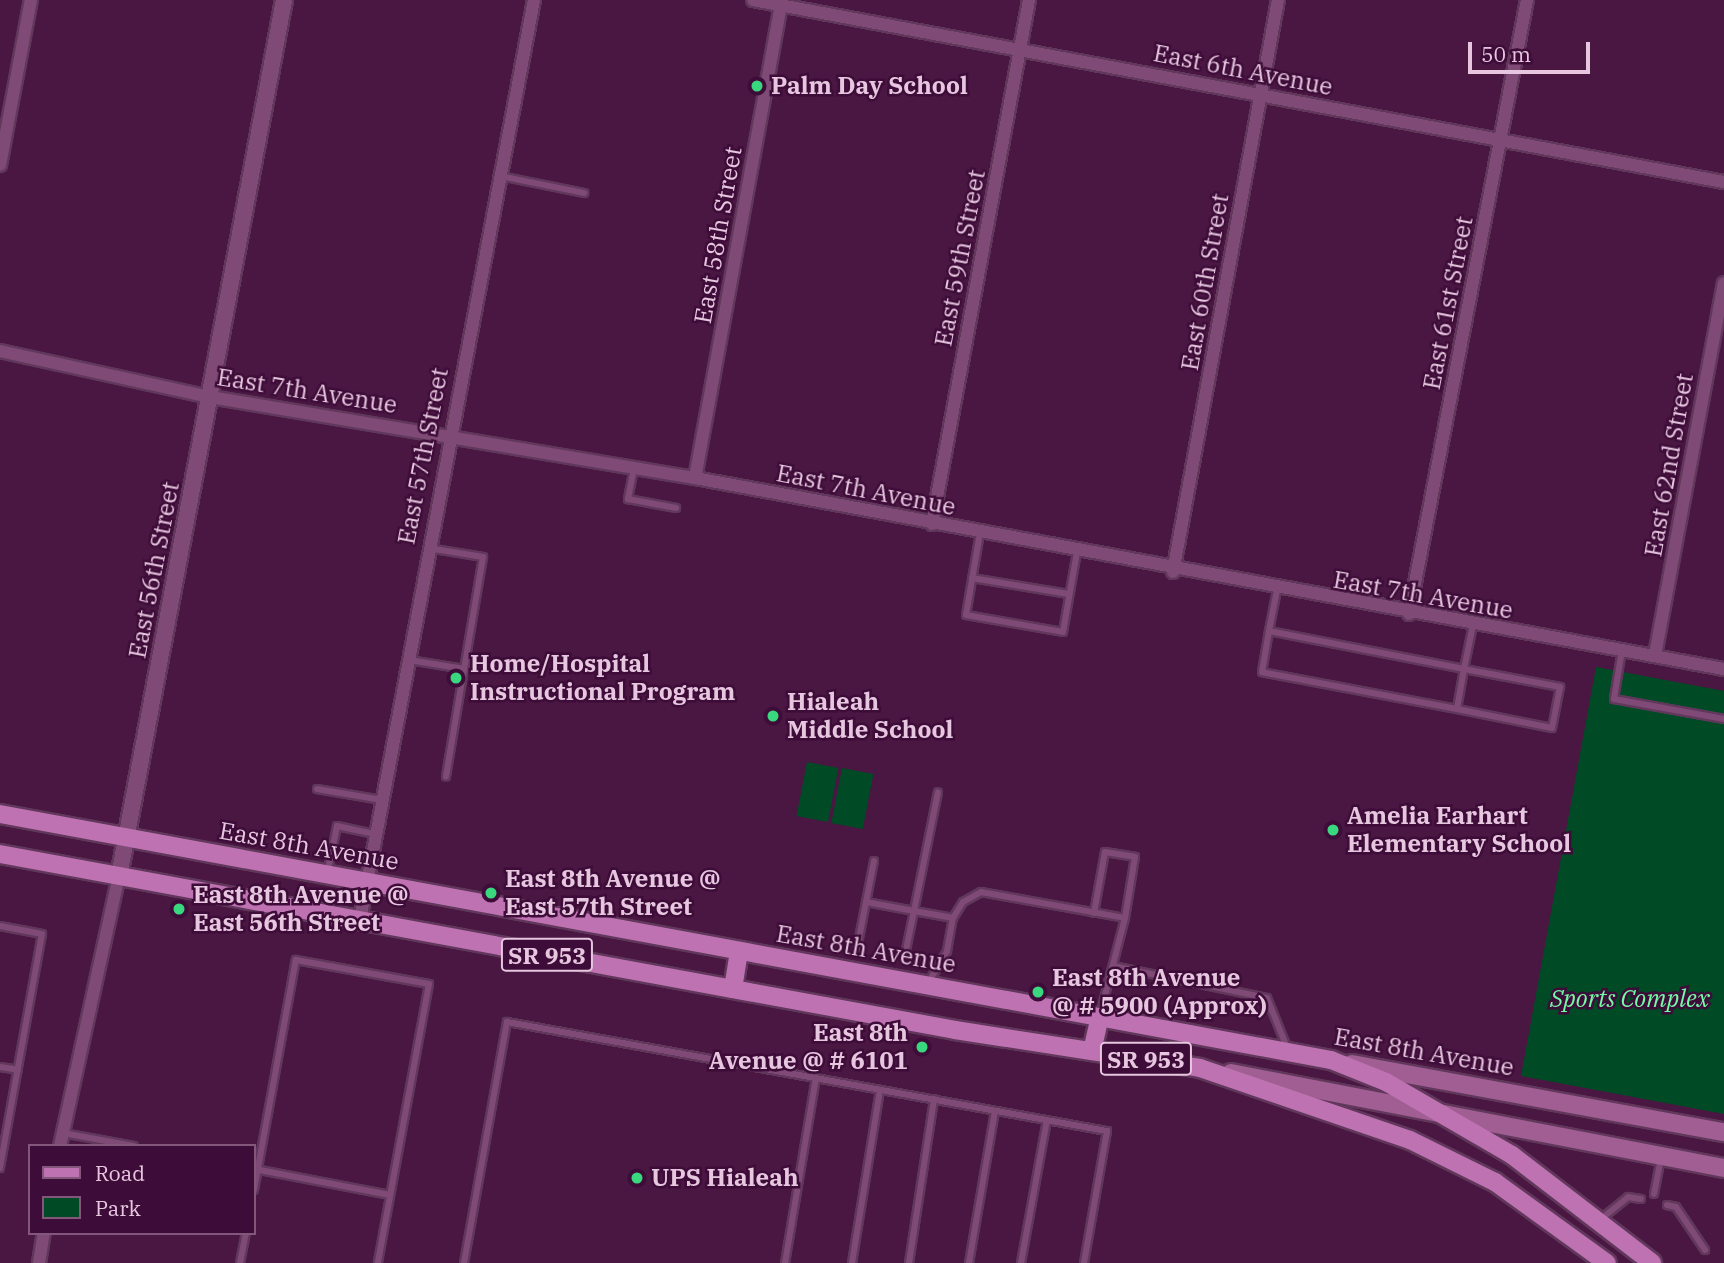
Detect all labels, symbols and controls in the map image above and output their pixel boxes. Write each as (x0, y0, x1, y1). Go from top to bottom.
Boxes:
scale bar (1472, 28, 1594, 72)
street label: East 6th Avenue (1151, 39, 1335, 101)
text: 50 m (1481, 40, 1531, 68)
place label: Palm Day School (771, 72, 968, 100)
marker: Palm Day School (749, 78, 765, 94)
street label: East 58th Street (688, 144, 748, 326)
street label: East 59th Street (929, 167, 991, 349)
street label: East 60th Street (1175, 191, 1235, 373)
street label: East 61st Street (1417, 214, 1479, 392)
street label: East 7th Avenue (215, 363, 399, 419)
street label: East 57th Street (392, 365, 454, 547)
street label: East 62nd Street (1639, 371, 1699, 559)
street label: East 7th Avenue (774, 459, 958, 521)
street label: East 56th Street (123, 479, 185, 661)
street label: East 7th Avenue (1331, 565, 1515, 625)
place label: Home/Hospital Instructional Program (470, 650, 735, 706)
marker: Home/Hospital Instructional Program (448, 670, 464, 686)
place label: Hialeah Middle School (787, 688, 953, 744)
marker: Hialeah Middle School (765, 708, 781, 724)
place label: Amelia Earhart Elementary School (1347, 802, 1571, 858)
street label: East 8th Avenue (217, 816, 401, 876)
marker: Amelia Earhart Elementary School (1325, 822, 1341, 838)
place label: East 8th Avenue @ East 57th Street (505, 865, 721, 921)
place label: East 8th Avenue @ East 56th Street (193, 881, 409, 937)
marker: East 8th Avenue @ East 57th Street (483, 885, 499, 901)
marker: East 8th Avenue @ East 56th Street (171, 901, 187, 917)
street label: East 8th Avenue (774, 919, 958, 979)
road number: SR 953 (500, 936, 594, 974)
place label: East 8th Avenue @ # 5900 (Approx) (1052, 964, 1267, 1020)
marker: East 8th Avenue @ # 5900 (Approx) (1030, 984, 1046, 1000)
park label: Sports Complex (1550, 985, 1710, 1013)
place label: East 8th Avenue @ # 6101 (709, 1019, 908, 1075)
street label: East 8th Avenue (1332, 1022, 1516, 1082)
marker: East 8th Avenue @ # 6101 (914, 1039, 930, 1055)
road number: SR 953 (1099, 1040, 1193, 1078)
legend (28, 1144, 256, 1235)
text: Road (95, 1159, 145, 1187)
place label: UPS Hialeah (651, 1164, 799, 1192)
marker: UPS Hialeah (629, 1170, 645, 1186)
text: Park (95, 1194, 141, 1222)

